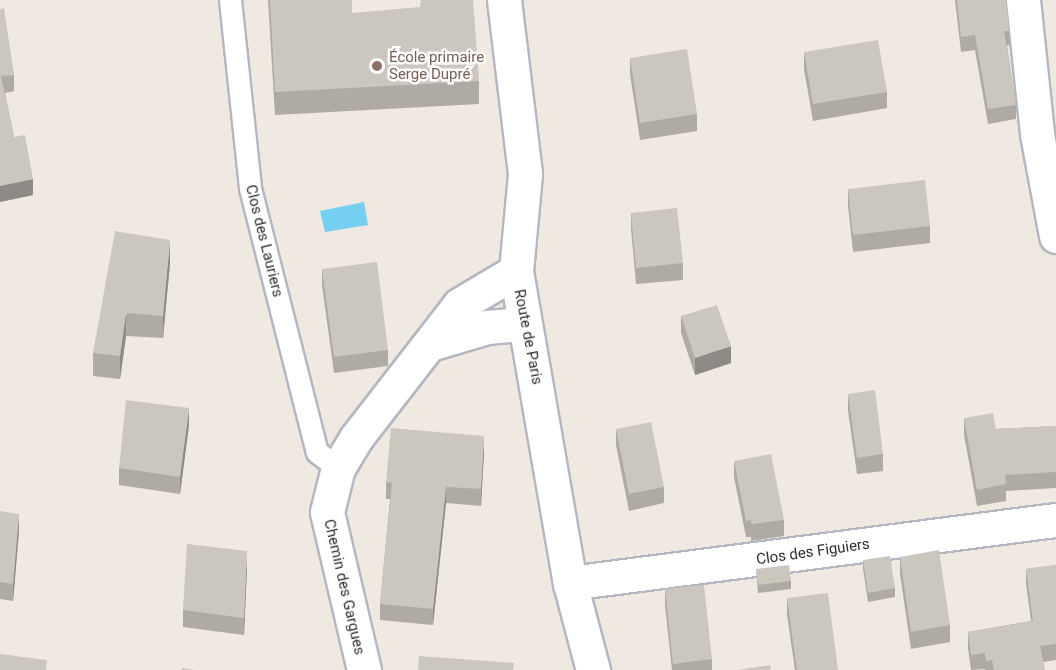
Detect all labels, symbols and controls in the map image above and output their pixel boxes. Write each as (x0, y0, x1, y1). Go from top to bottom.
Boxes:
place label: École primaire Serge Dupré (389, 48, 484, 83)
marker: École primaire Serge Dupré (370, 59, 384, 73)
street label: Clos des Lauriers (241, 183, 287, 299)
street label: Route de Paris (510, 288, 546, 386)
street label: Chemin des Gargues (320, 518, 368, 656)
street label: Clos des Figuiers (755, 535, 871, 569)

